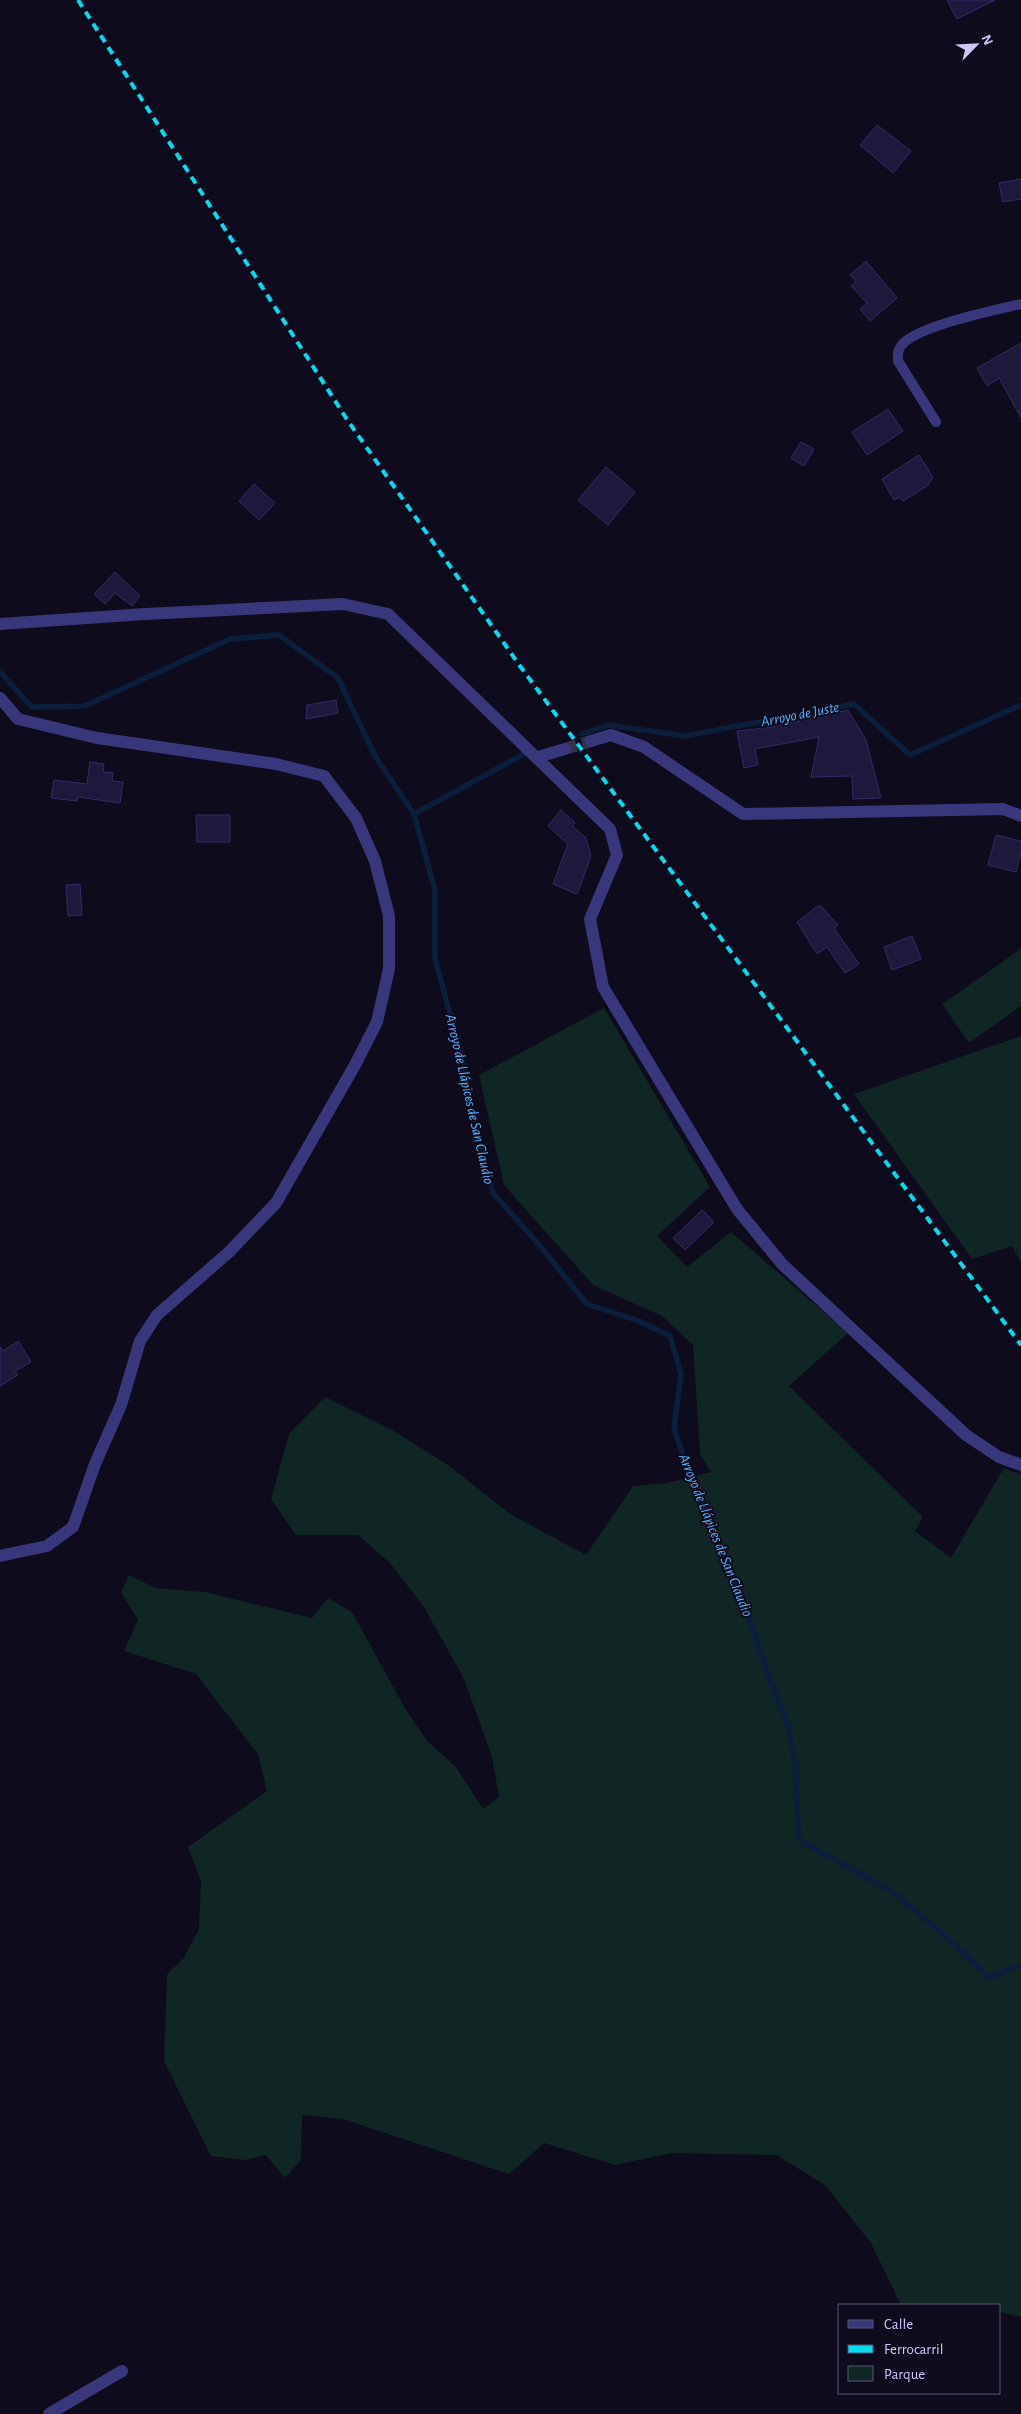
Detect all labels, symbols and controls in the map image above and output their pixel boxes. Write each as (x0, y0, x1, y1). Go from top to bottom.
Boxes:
north arrow (951, 20, 1001, 70)
text: N (979, 33, 995, 47)
water label: Arroyo de Juste (759, 700, 841, 730)
water label: Arroyo de Llápices de San Claudio (442, 1012, 496, 1186)
water label: Arroyo de Llápices de San Claudio (676, 1451, 755, 1619)
legend (838, 2304, 1001, 2394)
text: Calle (884, 2317, 913, 2332)
text: Ferrocarril (884, 2342, 943, 2357)
text: Parque (884, 2367, 925, 2382)

